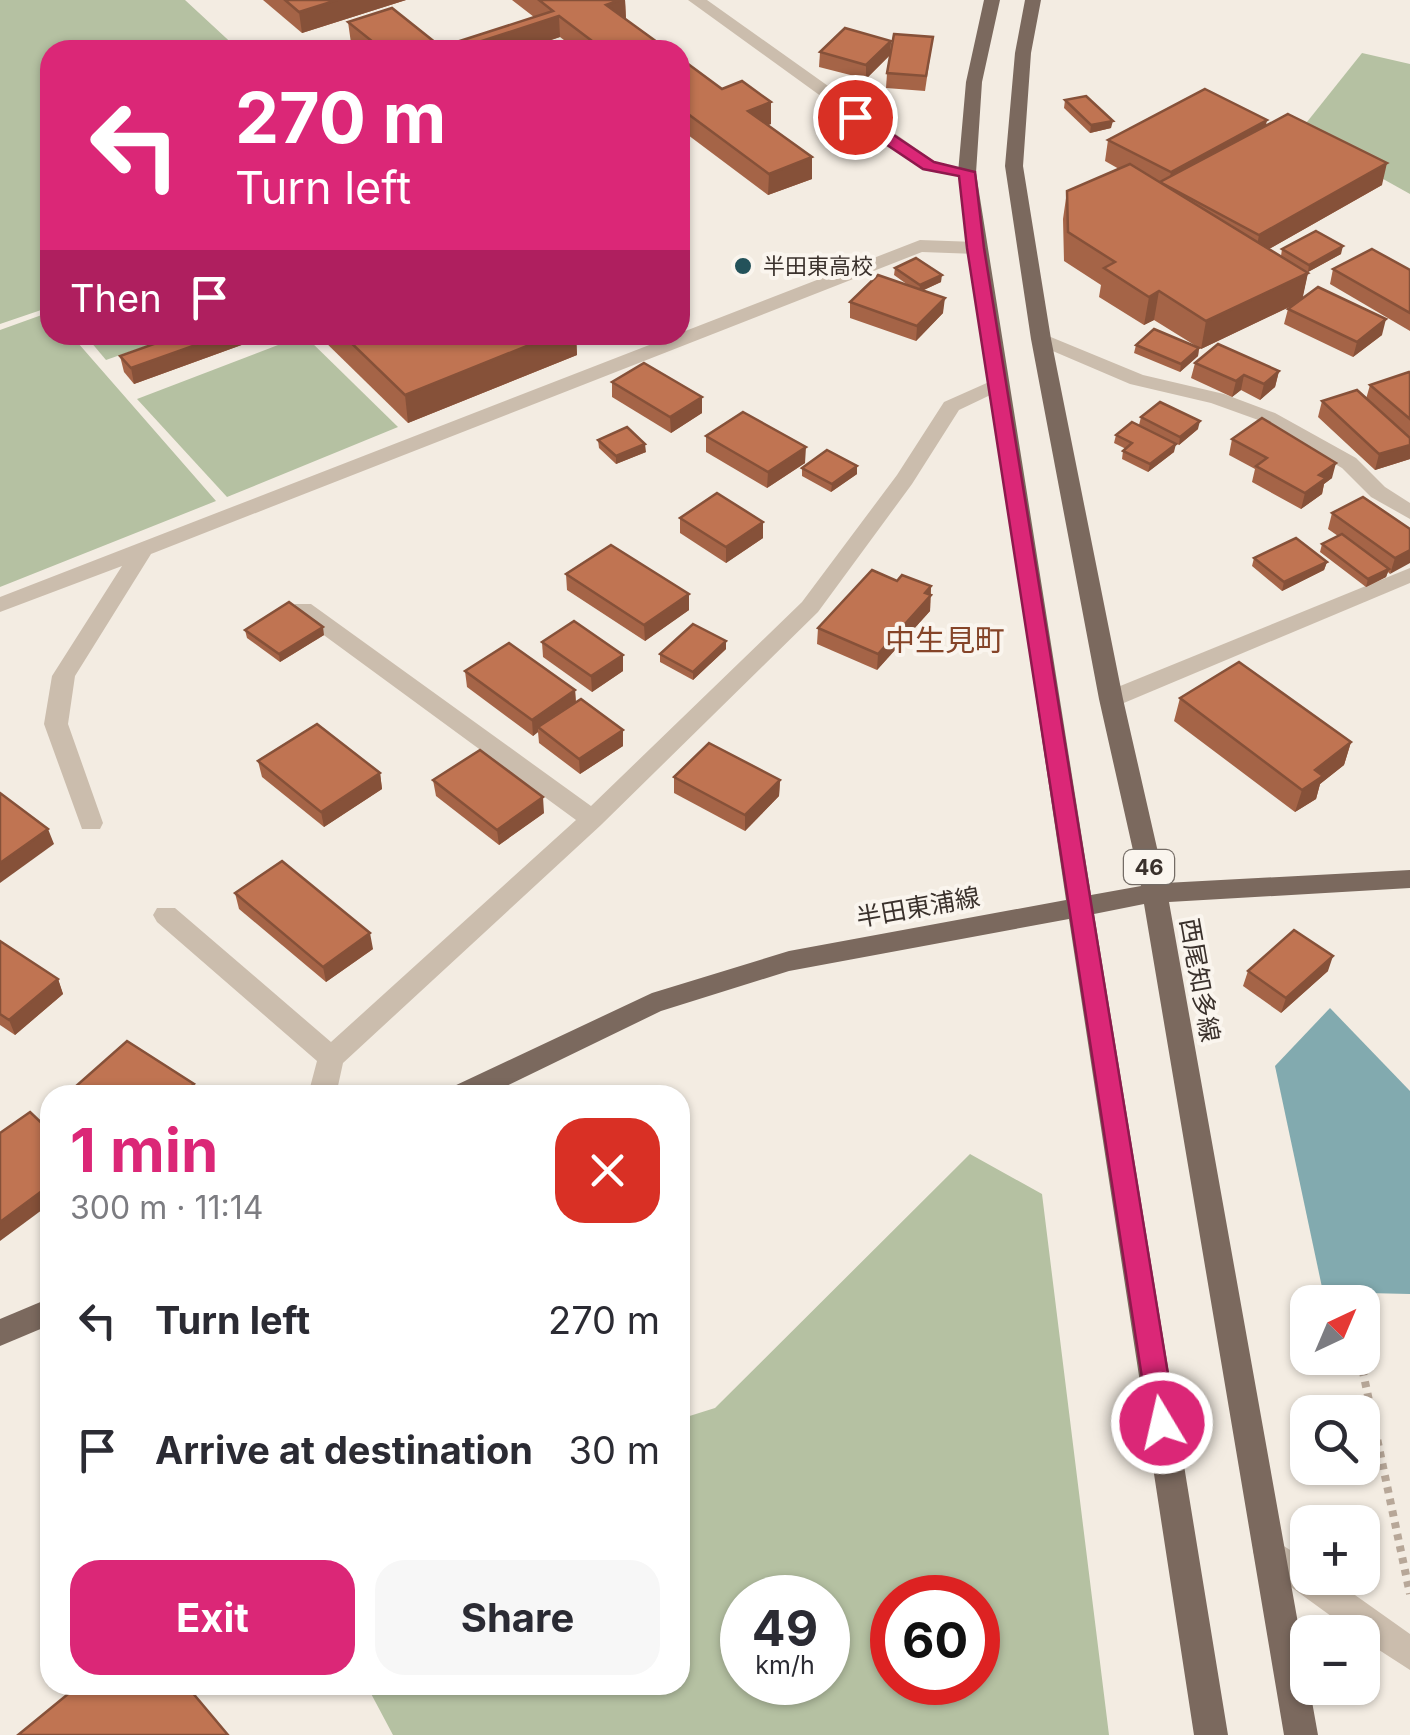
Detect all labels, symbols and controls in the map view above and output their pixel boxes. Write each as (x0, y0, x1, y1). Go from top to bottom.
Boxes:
text: 270 m (235, 75, 446, 160)
pin (813, 75, 898, 160)
icon: left (70, 80, 200, 210)
icon: arrive (828, 90, 883, 145)
text: Turn left (235, 160, 411, 215)
place label: 半田東高校 (763, 253, 873, 279)
marker: 半田東高校 (732, 255, 754, 277)
icon: arrive (182, 270, 237, 325)
text: Then (70, 275, 162, 321)
district label: 中生見町 (885, 622, 1005, 658)
road number: 46 (1124, 850, 1174, 884)
street label: 半田東浦線 (854, 881, 982, 933)
street label: 西尾知多線 (1174, 916, 1226, 1044)
text: 1 min (70, 1114, 218, 1186)
button: close (555, 1118, 660, 1223)
text: 300 m · 11:14 (70, 1188, 263, 1227)
north arrow (1290, 1285, 1380, 1375)
map controls (1290, 1285, 1380, 1705)
icon: left (70, 1293, 125, 1348)
text: Turn left (155, 1297, 310, 1343)
text: 270 m (548, 1297, 660, 1343)
position arrow (1110, 1371, 1214, 1475)
button: search (1290, 1395, 1380, 1485)
icon: arrive (70, 1423, 125, 1478)
text: Arrive at destination (155, 1427, 533, 1473)
text: 30 m (569, 1427, 660, 1473)
button: + (1290, 1505, 1380, 1595)
button: Exit (70, 1560, 355, 1675)
button: Share (375, 1560, 660, 1675)
speed limit sign: 60 (870, 1575, 1000, 1705)
text: 49 (752, 1598, 818, 1658)
button: − (1290, 1615, 1380, 1705)
text: km/h (755, 1650, 815, 1680)

